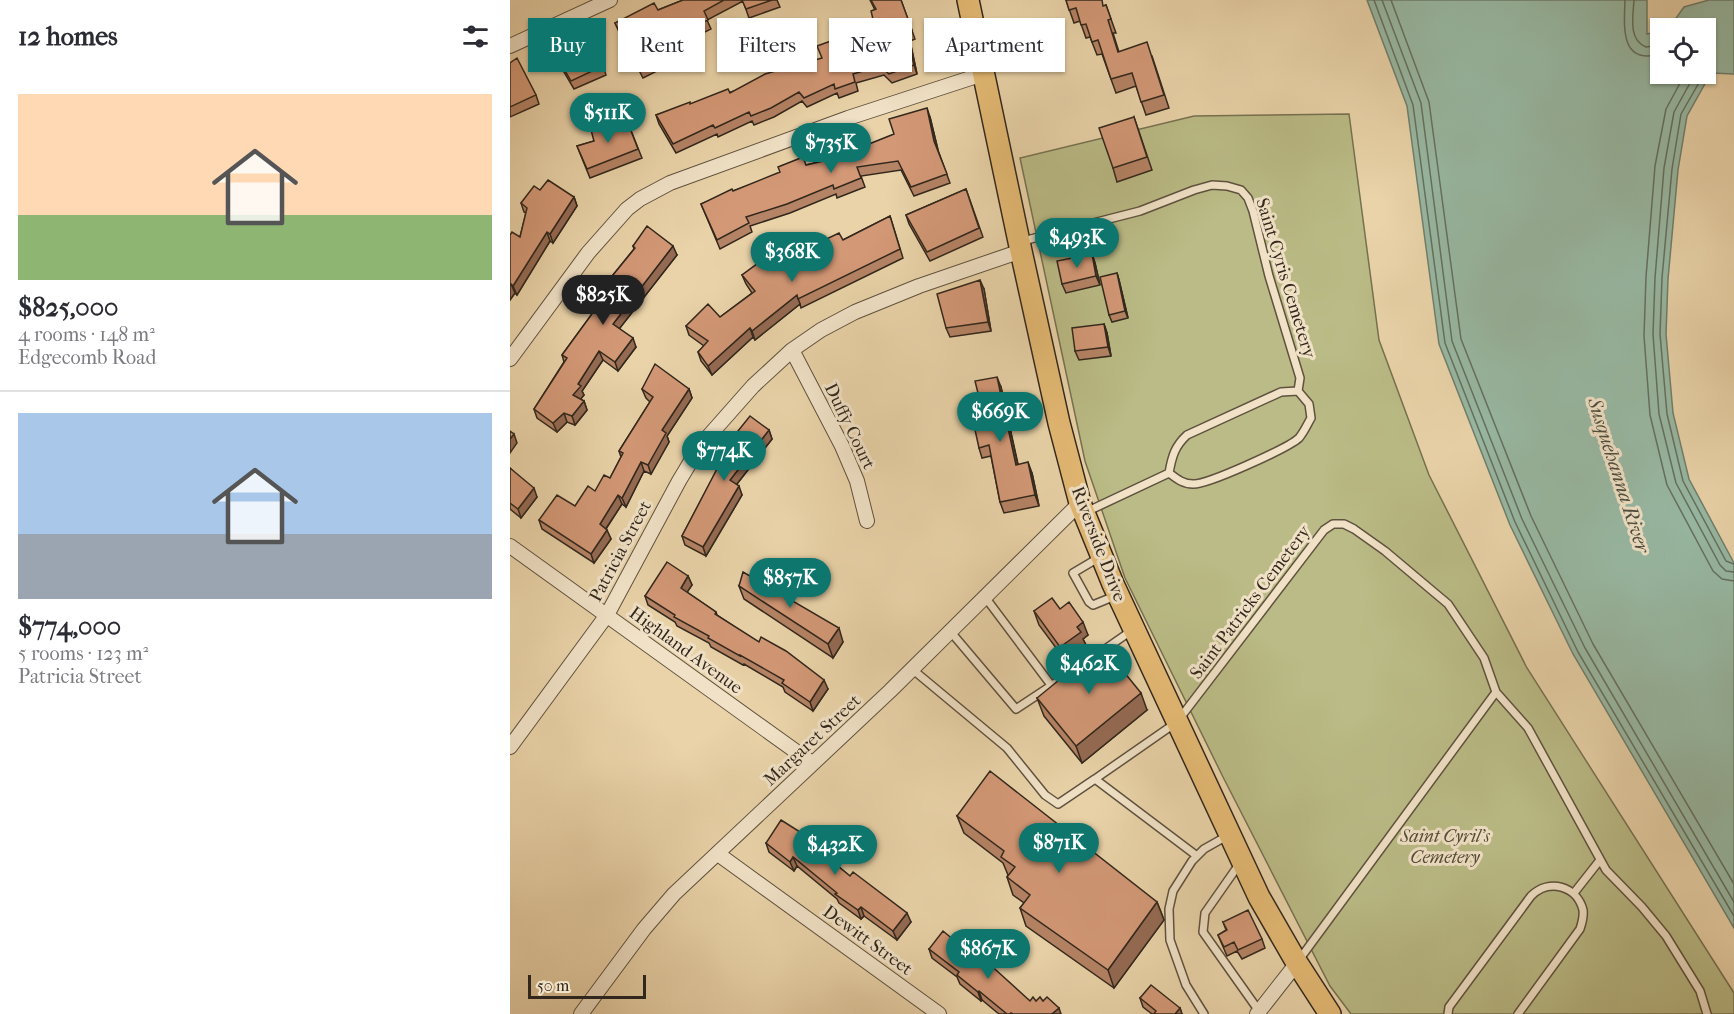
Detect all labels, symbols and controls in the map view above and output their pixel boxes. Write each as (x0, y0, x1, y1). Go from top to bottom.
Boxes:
chip: Buy (528, 18, 606, 72)
chip: Rent (618, 18, 705, 72)
chip: Filters (717, 18, 817, 72)
chip: New (829, 18, 912, 72)
chip: Apartment (924, 18, 1065, 72)
map controls (1650, 18, 1716, 84)
button: locate (1650, 18, 1716, 84)
icon: filters (459, 20, 492, 53)
text: 12 homes (18, 21, 118, 52)
pin: $511K (566, 93, 650, 144)
text: $511K (584, 101, 632, 124)
pin: $735K (789, 123, 873, 174)
text: $735K (805, 131, 857, 154)
icon: home (201, 133, 309, 241)
street label: Saint Cyris Cemetery (1251, 196, 1320, 362)
pin: $493K (1035, 218, 1119, 269)
text: $493K (1049, 226, 1105, 249)
pin: $368K (750, 232, 834, 283)
text: $368K (765, 240, 819, 263)
pin: $825K (561, 275, 645, 326)
text: $825K (576, 283, 630, 306)
text: $825,000 (18, 292, 118, 323)
text: 4 rooms · 148 m² (18, 323, 155, 346)
text: Edgecomb Road (18, 346, 156, 369)
street label: Duffy Court (820, 380, 880, 473)
pin: $669K (958, 392, 1042, 443)
water label: Susquehanna River (1582, 394, 1655, 557)
text: $669K (971, 400, 1029, 423)
pin: $774K (682, 431, 766, 482)
text: $774K (696, 439, 752, 462)
icon: home (201, 452, 309, 560)
street label: Riverside Drive (1067, 484, 1130, 605)
street label: Patricia Street (585, 497, 656, 605)
street label: Saint Patricks Cemetery (1186, 520, 1316, 683)
pin: $857K (748, 558, 832, 609)
text: $857K (763, 566, 817, 589)
street label: Highland Avenue (625, 602, 746, 699)
text: $774,000 (18, 611, 121, 642)
text: 5 rooms · 123 m² (18, 642, 148, 665)
pin: $462K (1047, 644, 1131, 695)
text: $462K (1060, 652, 1118, 675)
text: Patricia Street (18, 665, 142, 688)
street label: Margaret Street (760, 690, 865, 791)
pin: $871K (1017, 823, 1101, 874)
pin: $432K (793, 825, 877, 876)
park label: Saint Cyril's Cemetery (1399, 826, 1490, 868)
text: $871K (1033, 831, 1085, 854)
text: $432K (807, 833, 863, 856)
street label: Dewitt Street (819, 901, 917, 980)
pin: $867K (946, 929, 1030, 980)
text: $867K (960, 937, 1016, 960)
scale bar (528, 972, 646, 1000)
text: 50 m (537, 976, 569, 995)

